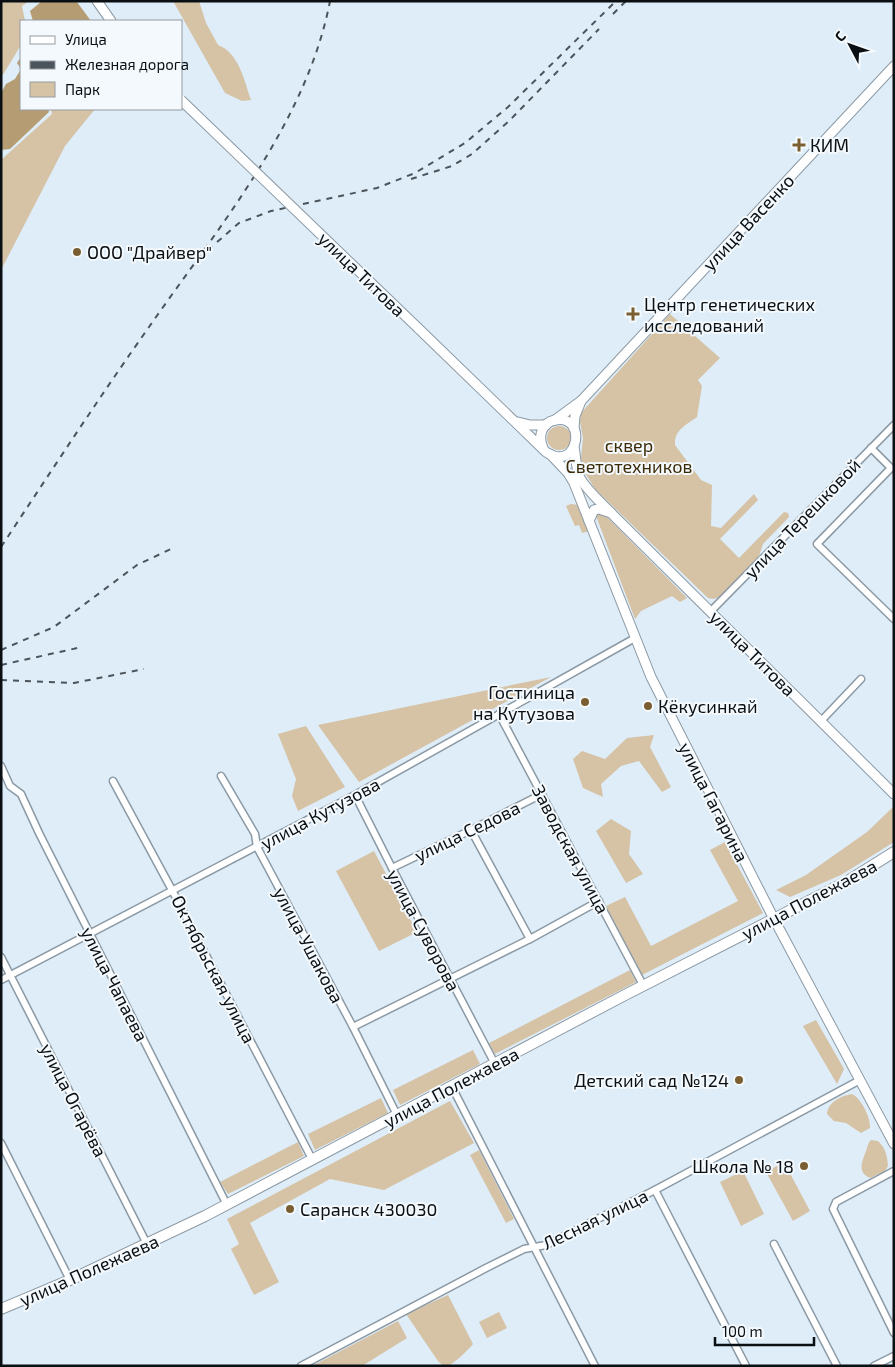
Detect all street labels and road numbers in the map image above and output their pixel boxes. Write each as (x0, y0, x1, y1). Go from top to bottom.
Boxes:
street label: улица Васенко (698, 169, 798, 275)
street label: улица Титова (314, 227, 410, 321)
street label: улица Терешковой (739, 454, 865, 582)
street label: улица Титова (705, 605, 801, 701)
street label: улица Гагарина (674, 739, 754, 865)
street label: улица Кутузова (257, 772, 383, 854)
street label: Заводская улица (528, 781, 614, 917)
street label: улица Седова (411, 796, 523, 866)
street label: улица Полежаева (738, 854, 880, 944)
street label: улица Суворова (383, 865, 465, 995)
street label: улица Ушакова (269, 883, 349, 1007)
street label: Октябрьская улица (167, 891, 261, 1047)
street label: улица Чапаева (77, 923, 153, 1045)
street label: улица Огарёва (36, 1039, 112, 1161)
street label: улица Полежаева (380, 1042, 522, 1132)
street label: Лесная улица (539, 1184, 651, 1254)
street label: улица Полежаева (16, 1229, 162, 1311)

